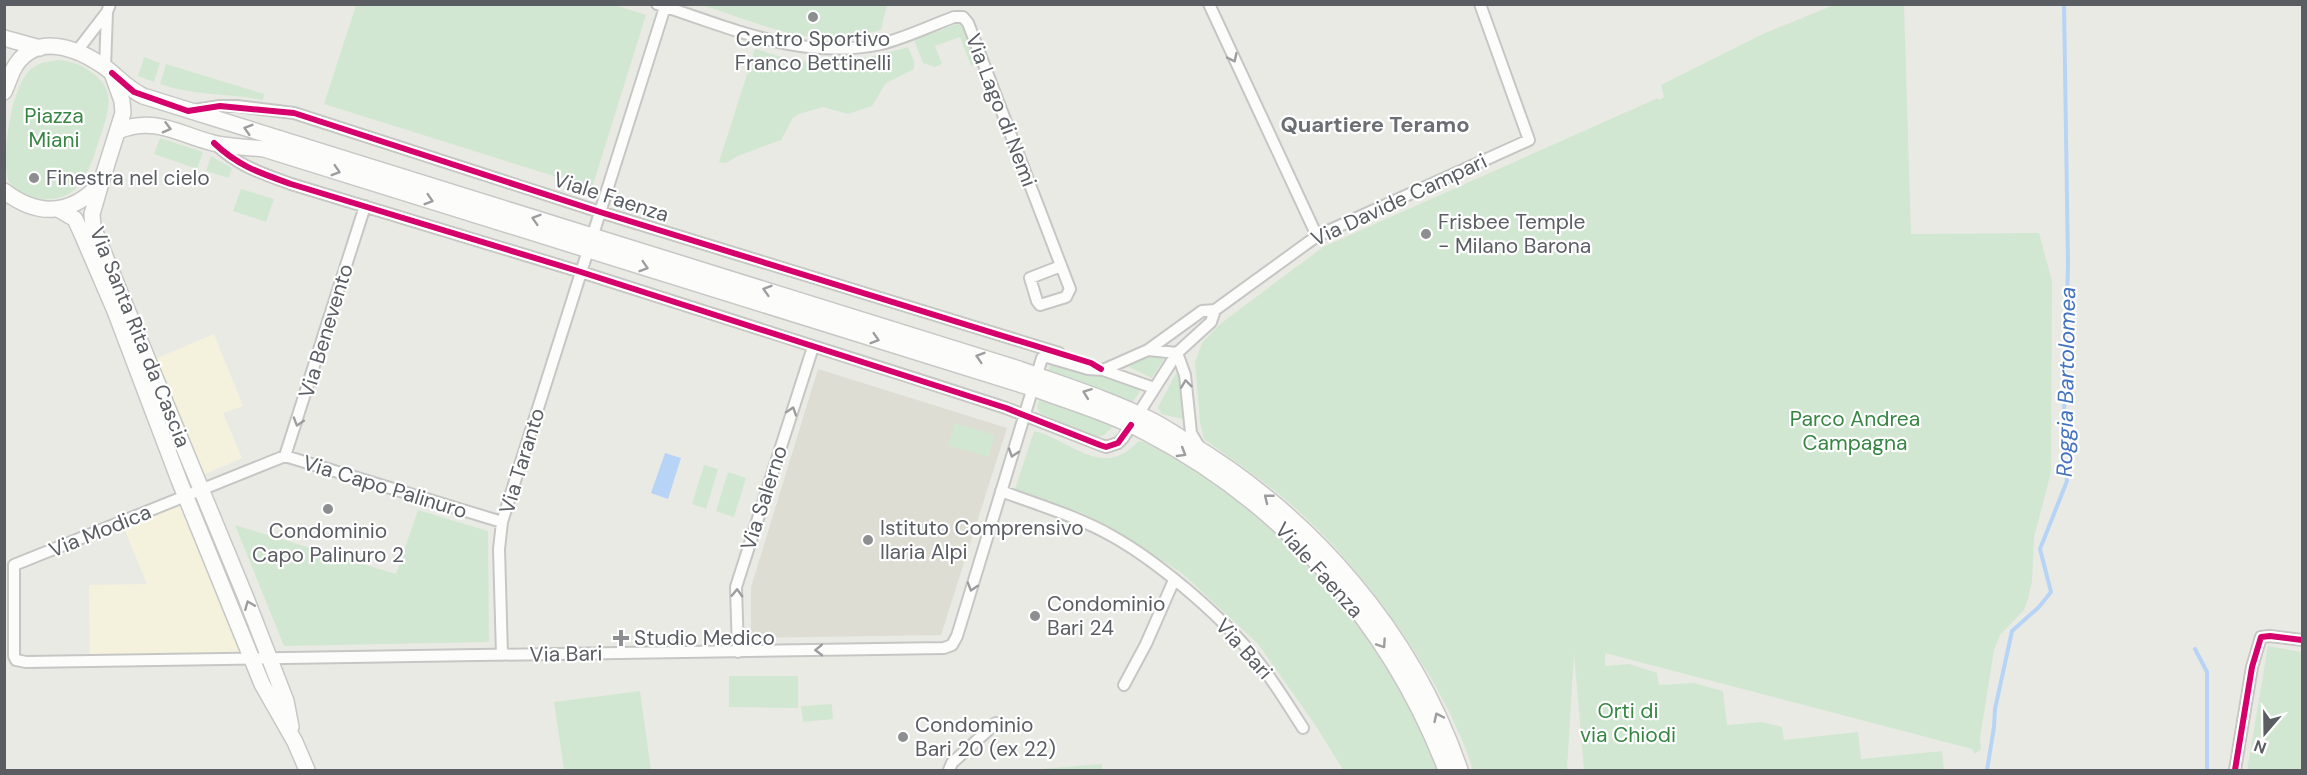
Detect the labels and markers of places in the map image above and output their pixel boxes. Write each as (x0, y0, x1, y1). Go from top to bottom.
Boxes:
marker: Centro Sportivo Franco Bettinelli (806, 10, 820, 24)
place label: Centro Sportivo Franco Bettinelli (735, 25, 891, 77)
place label: Finestra nel cielo (46, 164, 210, 192)
marker: Finestra nel cielo (27, 171, 41, 185)
place label: Frisbee Temple - Milano Barona (1438, 208, 1591, 260)
marker: Frisbee Temple - Milano Barona (1419, 227, 1433, 241)
marker: Condominio Capo Palinuro 2 (321, 502, 335, 516)
place label: Istituto Comprensivo Ilaria Alpi (880, 514, 1084, 566)
place label: Condominio Capo Palinuro 2 (252, 517, 404, 569)
marker: Istituto Comprensivo Ilaria Alpi (861, 533, 875, 547)
place label: Condominio Bari 24 (1047, 590, 1165, 642)
marker: Condominio Bari 24 (1028, 609, 1042, 623)
place label: Studio Medico (634, 624, 775, 652)
marker: Studio Medico (612, 629, 630, 647)
place label: Condominio Bari 20 (ex 22) (915, 711, 1056, 763)
marker: Condominio Bari 20 (ex 22) (896, 730, 910, 744)

